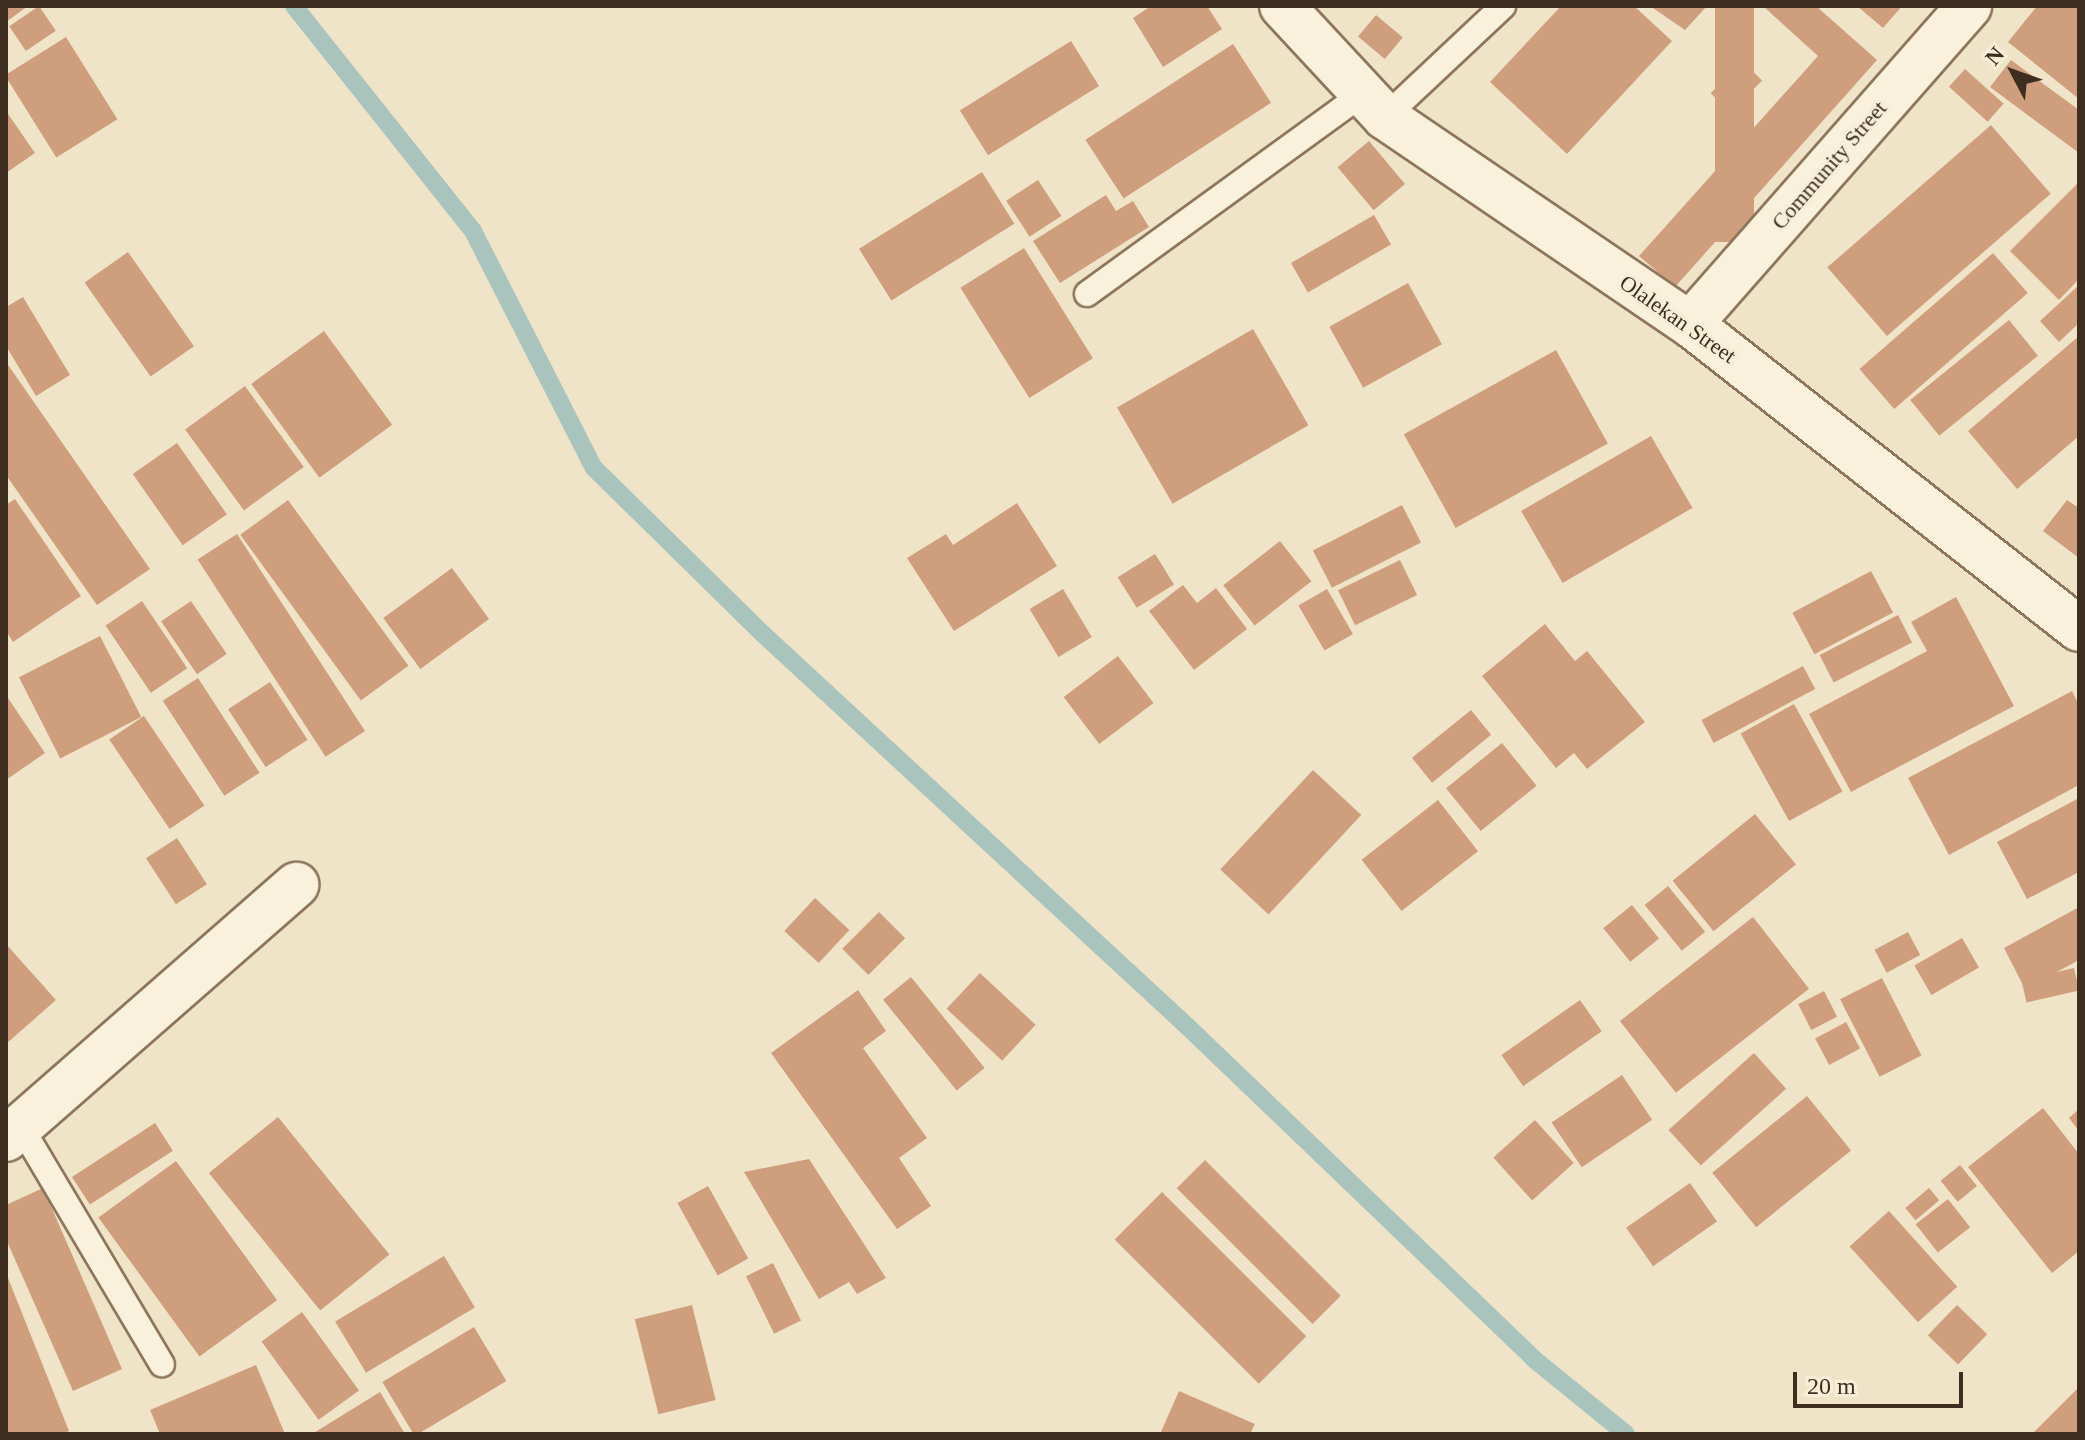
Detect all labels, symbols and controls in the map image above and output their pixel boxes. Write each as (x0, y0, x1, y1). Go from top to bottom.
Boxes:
north arrow (1973, 32, 2053, 112)
text: N (1980, 42, 2009, 70)
street label: Community Street (1766, 95, 1892, 235)
street label: Olalekan Street (1615, 269, 1741, 369)
scale bar (1797, 1356, 1967, 1406)
text: 20 m (1807, 1373, 1856, 1399)

